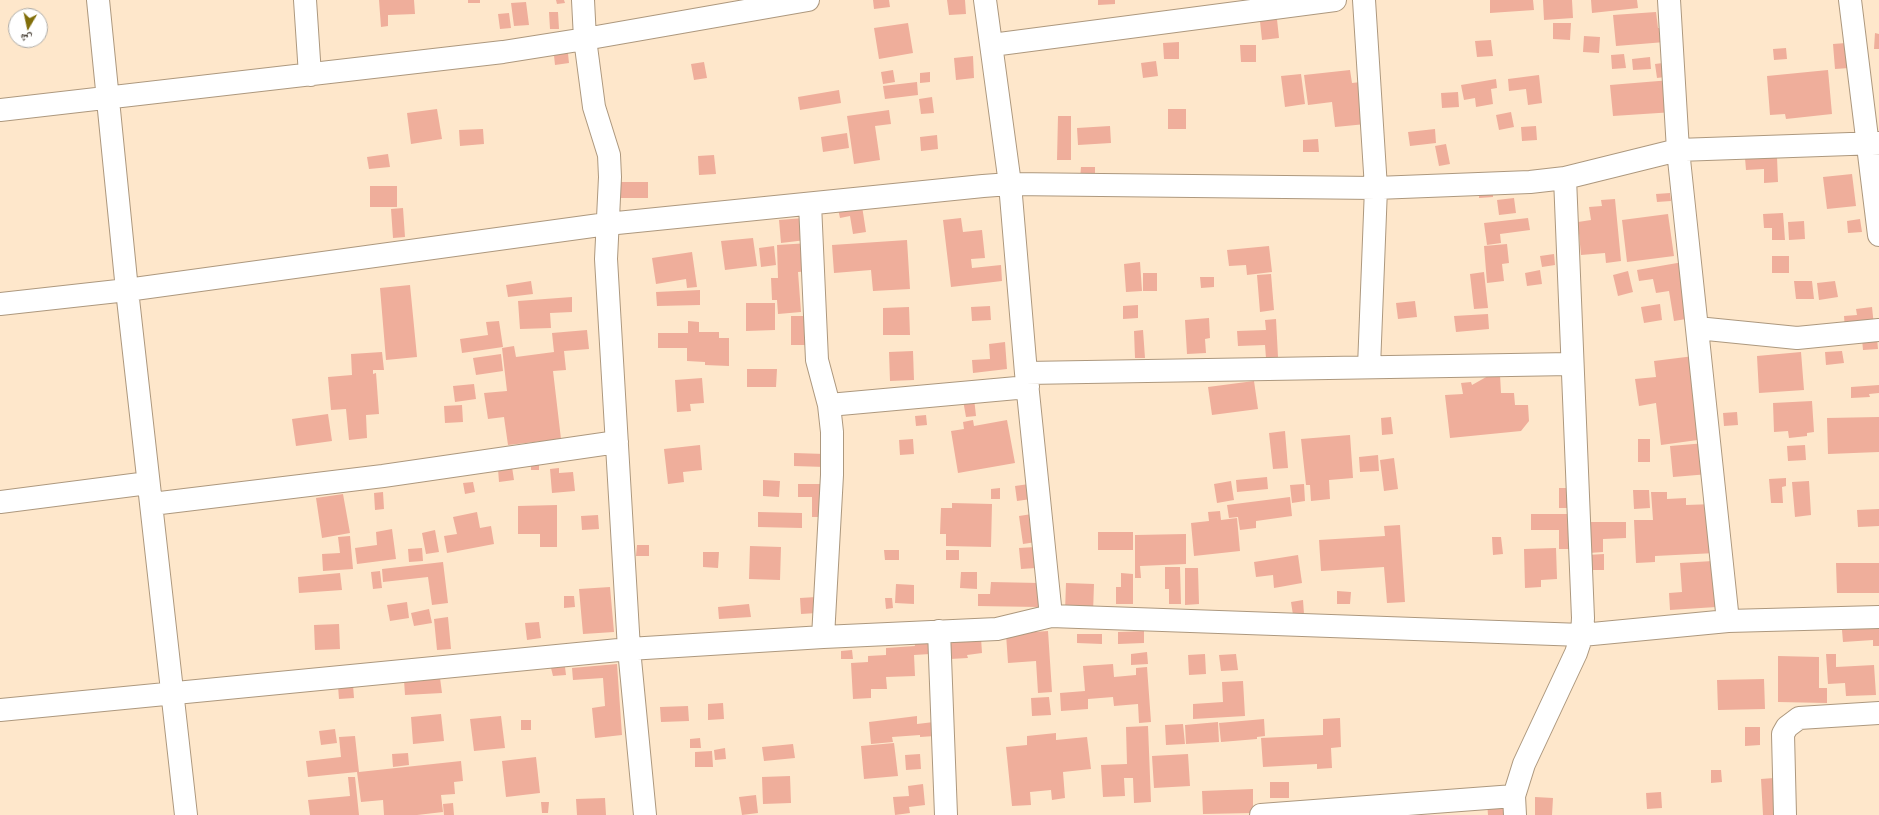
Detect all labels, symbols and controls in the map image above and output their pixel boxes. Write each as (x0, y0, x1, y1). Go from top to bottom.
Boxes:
north arrow (8, 8, 48, 48)
text: ش (19, 31, 33, 47)

